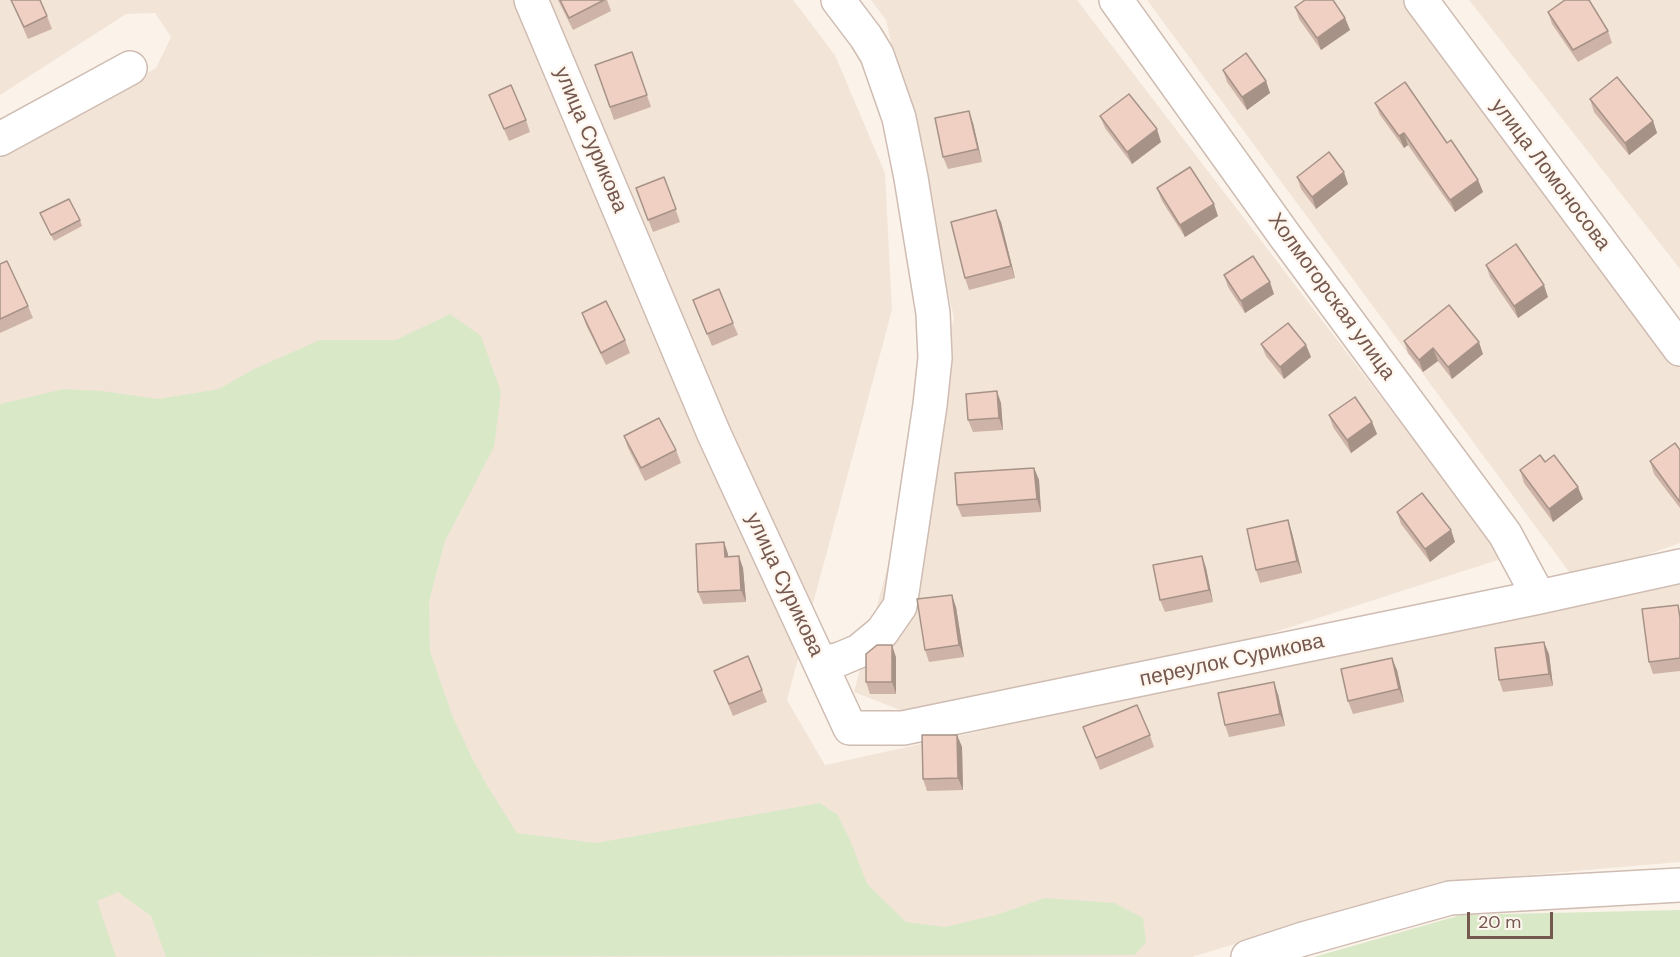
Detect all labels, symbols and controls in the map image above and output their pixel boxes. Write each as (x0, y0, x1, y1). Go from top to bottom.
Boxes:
street label: улица Сурикова (548, 63, 632, 217)
street label: улица Ломоносова (1485, 94, 1615, 256)
street label: Холмогорская улица (1262, 209, 1400, 385)
street label: улица Сурикова (740, 509, 828, 661)
street label: переулок Сурикова (1138, 629, 1326, 693)
scale bar (1470, 900, 1556, 938)
text: 20 m (1478, 910, 1521, 934)

